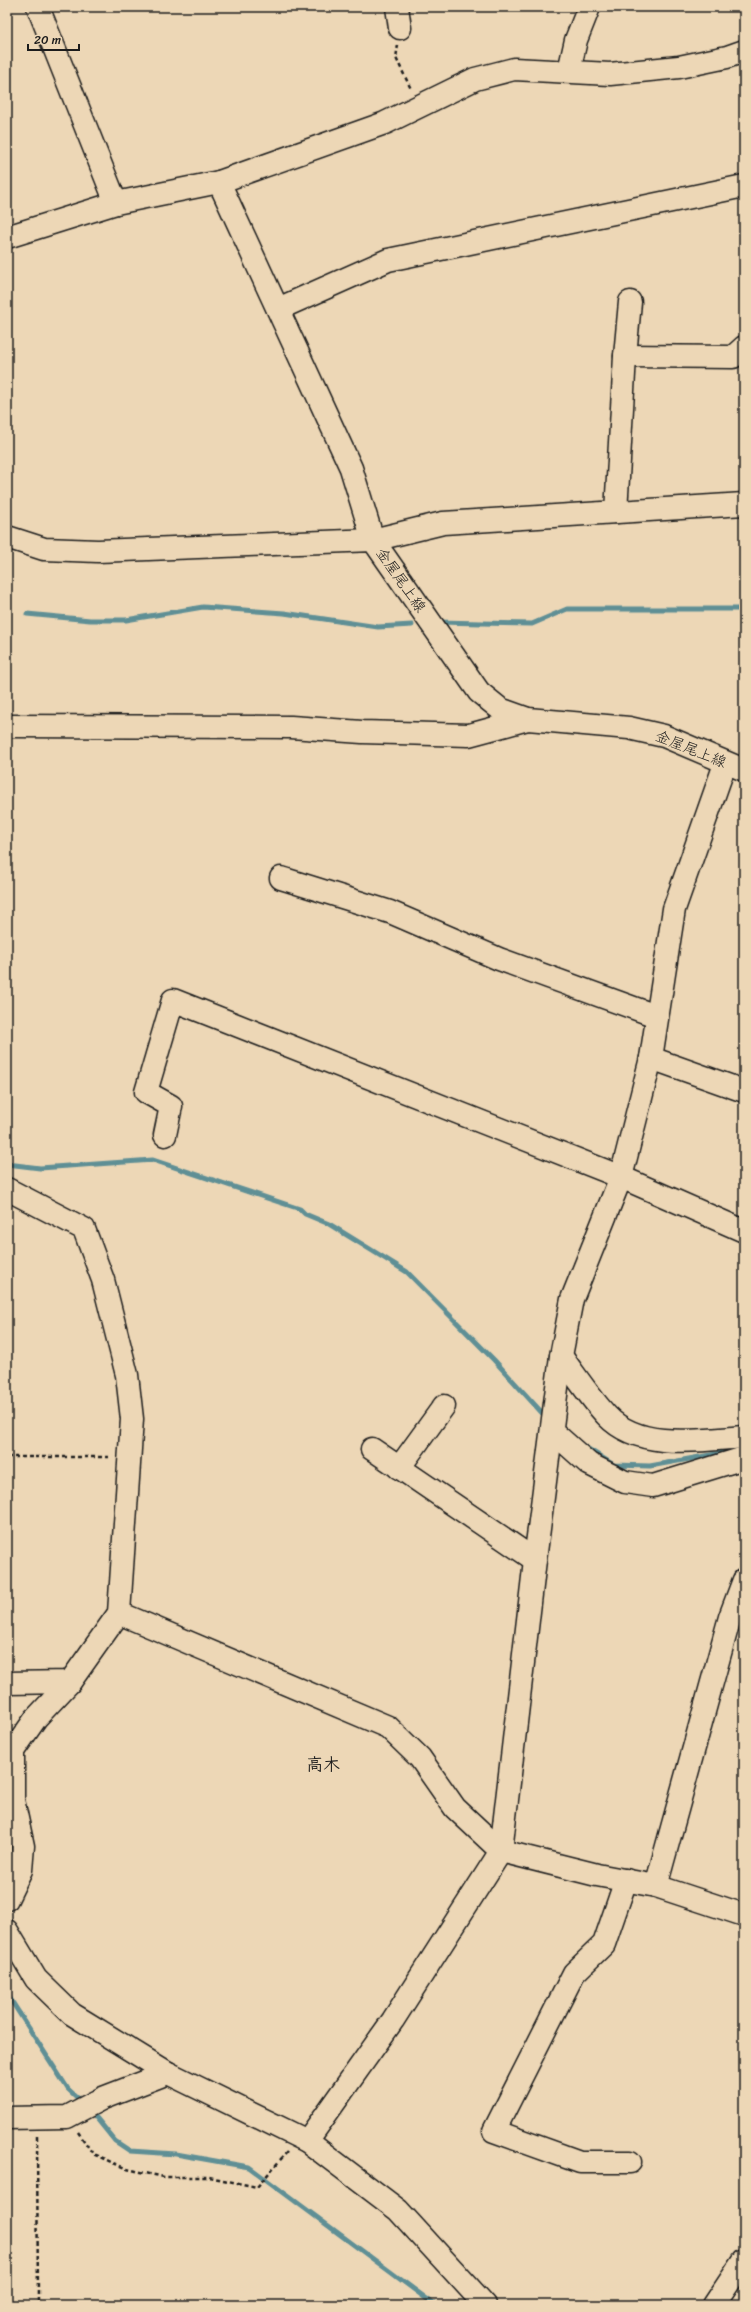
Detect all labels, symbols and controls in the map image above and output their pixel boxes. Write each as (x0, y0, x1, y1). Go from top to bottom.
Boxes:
scale bar (28, 26, 79, 52)
text: 20 m (34, 29, 61, 51)
street label: 金屋尾上線 (369, 542, 433, 618)
street label: 金屋尾上線 (651, 723, 731, 775)
district label: 高木 (306, 1749, 340, 1779)

